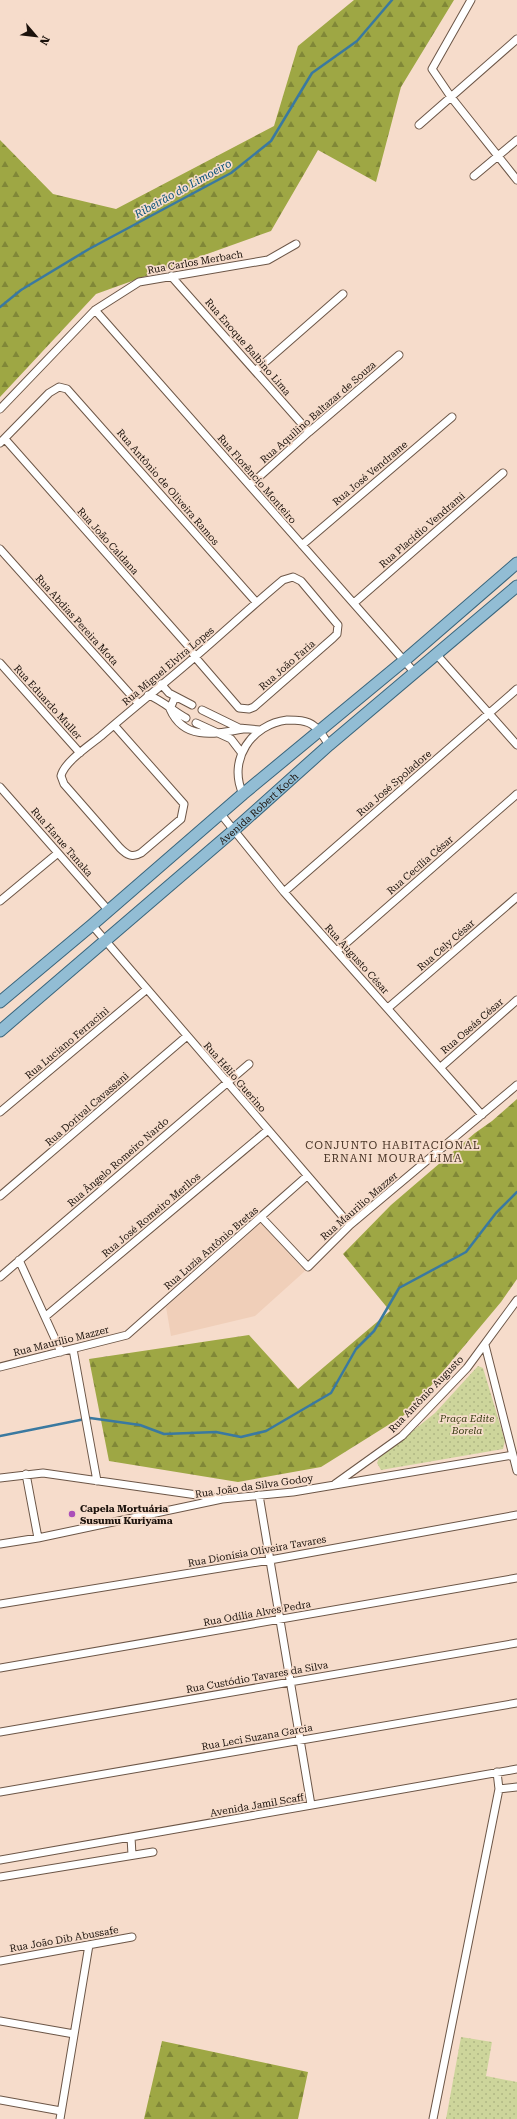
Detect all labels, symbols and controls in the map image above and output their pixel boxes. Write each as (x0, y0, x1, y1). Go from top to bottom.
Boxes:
north arrow (16, 16, 56, 56)
text: N (36, 34, 52, 48)
water label: Ribeirão do Limoeiro (131, 157, 234, 222)
street label: Rua Carlos Merbach (146, 248, 244, 276)
street label: Rua Enoque Balbino Lima (203, 296, 293, 398)
street label: Rua Aquilino Baltazar de Souza (258, 358, 378, 465)
street label: Rua Antônio de Oliveira Ramos (115, 427, 221, 547)
street label: Rua Florêncio Monteiro (215, 432, 299, 526)
street label: Rua José Vendrame (330, 438, 410, 507)
street label: Rua Placídio Vendrami (377, 490, 467, 570)
street label: Rua João Caldana (75, 505, 141, 577)
street label: Rua Abdias Pereira Mota (33, 573, 121, 668)
street label: Rua Miguel Elvira Lopes (120, 624, 216, 708)
street label: Rua João Faria (257, 637, 317, 692)
street label: Rua Eduardo Muller (12, 663, 84, 741)
street label: Rua José Spoladore (355, 747, 434, 818)
street label: Avenida Robert Koch (216, 770, 301, 846)
street label: Rua Harue Tanaka (29, 805, 95, 879)
street label: Rua Cecília César (385, 833, 455, 897)
street label: Rua Cely César (415, 917, 477, 973)
street label: Rua Augusto César (323, 922, 391, 996)
street label: Rua Oseás César (439, 996, 505, 1056)
street label: Rua Luciano Ferracini (23, 1005, 111, 1081)
street label: Rua Hélio Guerino (202, 1040, 268, 1114)
street label: Rua Dorival Cavassani (43, 1070, 131, 1148)
street label: Rua Ângelo Romeiro Nardo (65, 1115, 171, 1209)
district label: CONJUNTO HABITACIONAL ERNANI MOURA LIMA (305, 1139, 481, 1165)
street label: Rua Maurilio Mazzer (318, 1170, 400, 1242)
street label: Rua José Romeiro Merllos (100, 1171, 203, 1259)
street label: Rua Luzia Antônio Bretas (162, 1204, 260, 1292)
street label: Rua Maurílio Mazzer (12, 1324, 110, 1358)
street label: Rua Antônio Augusto (387, 1353, 465, 1435)
park label: Praça Edite Borela (439, 1413, 494, 1436)
street label: Rua João da Silva Godoy (194, 1472, 314, 1500)
place label: Capela Mortuária Susumu Kuriyama (80, 1503, 173, 1526)
marker: Capela Mortuária Susumu Kuriyama (67, 1509, 77, 1519)
street label: Rua Dionísia Oliveira Tavares (187, 1533, 327, 1569)
street label: Rua Odília Alves Pedra (202, 1598, 312, 1628)
street label: Rua Custódio Tavares da Silva (185, 1659, 329, 1695)
street label: Rua Leci Suzana Garcia (201, 1722, 314, 1752)
street label: Avenida Jamil Scaff (209, 1791, 306, 1819)
street label: Rua João Dib Abussafe (9, 1924, 120, 1954)

